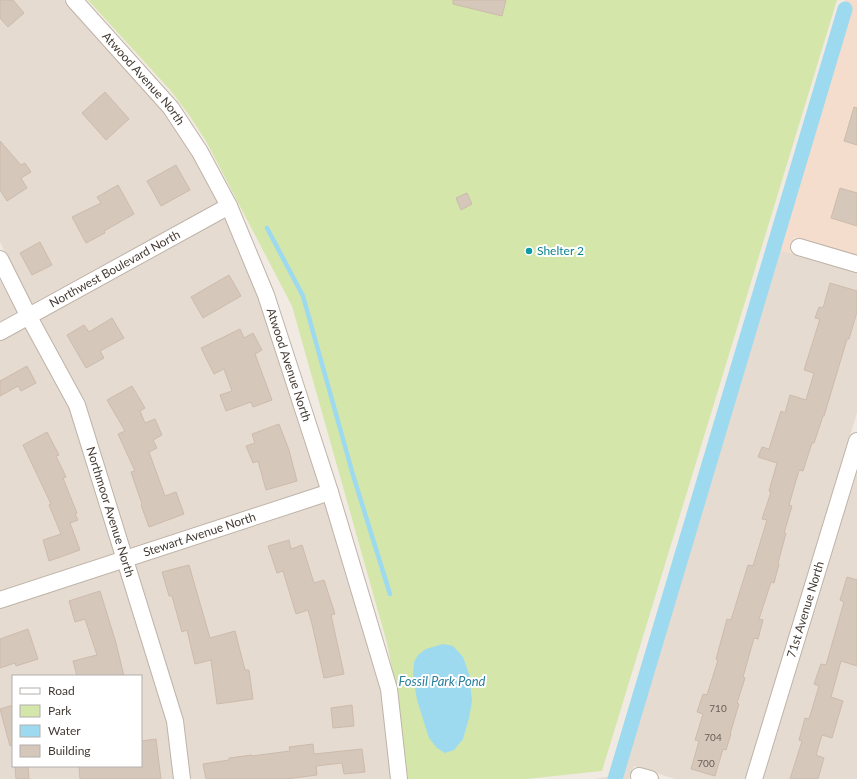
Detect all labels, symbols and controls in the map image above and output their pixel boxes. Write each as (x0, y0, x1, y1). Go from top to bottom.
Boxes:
street label: Atwood Avenue North (99, 29, 188, 128)
street label: Northwest Boulevard North (47, 226, 182, 310)
place label: Shelter 2 (537, 243, 584, 258)
marker: Shelter 2 (524, 246, 534, 256)
street label: Atwood Avenue North (264, 306, 315, 423)
street label: Northmoor Avenue North (83, 445, 138, 579)
street label: Stewart Avenue North (141, 509, 258, 560)
street label: 71st Avenue North (783, 559, 827, 660)
water label: Fossil Park Pond (398, 673, 486, 689)
legend (12, 675, 142, 767)
text: Road (48, 683, 75, 698)
house number: 710 (709, 702, 727, 714)
text: Park (48, 703, 72, 718)
text: Water (48, 723, 81, 738)
house number: 704 (704, 731, 722, 743)
text: Building (48, 743, 91, 758)
house number: 700 (697, 757, 715, 769)

